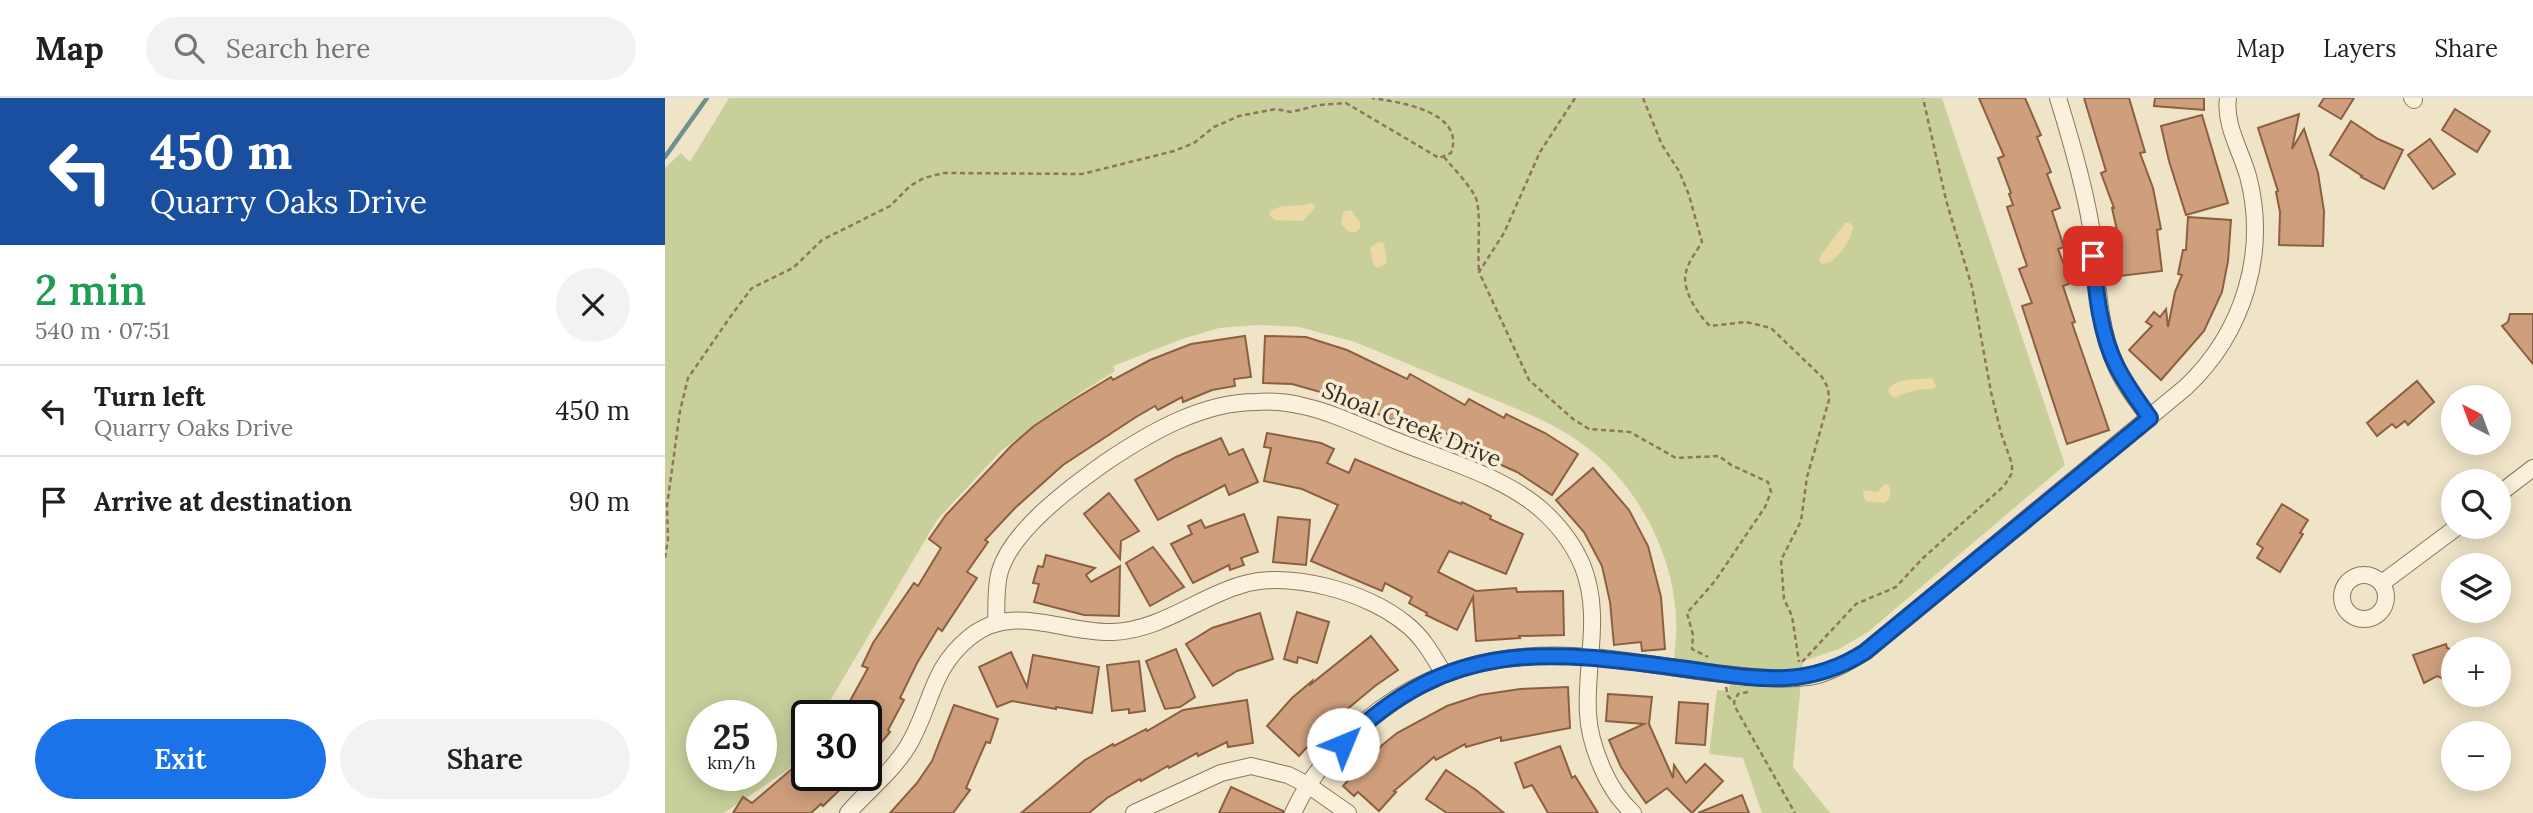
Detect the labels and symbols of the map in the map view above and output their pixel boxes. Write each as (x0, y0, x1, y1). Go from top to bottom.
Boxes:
pin (2063, 226, 2123, 286)
street label: Shoal Creek Drive (1318, 375, 1506, 473)
north arrow (2441, 385, 2511, 455)
speed limit sign: 30 (791, 700, 882, 791)
position arrow (1306, 707, 1380, 781)

